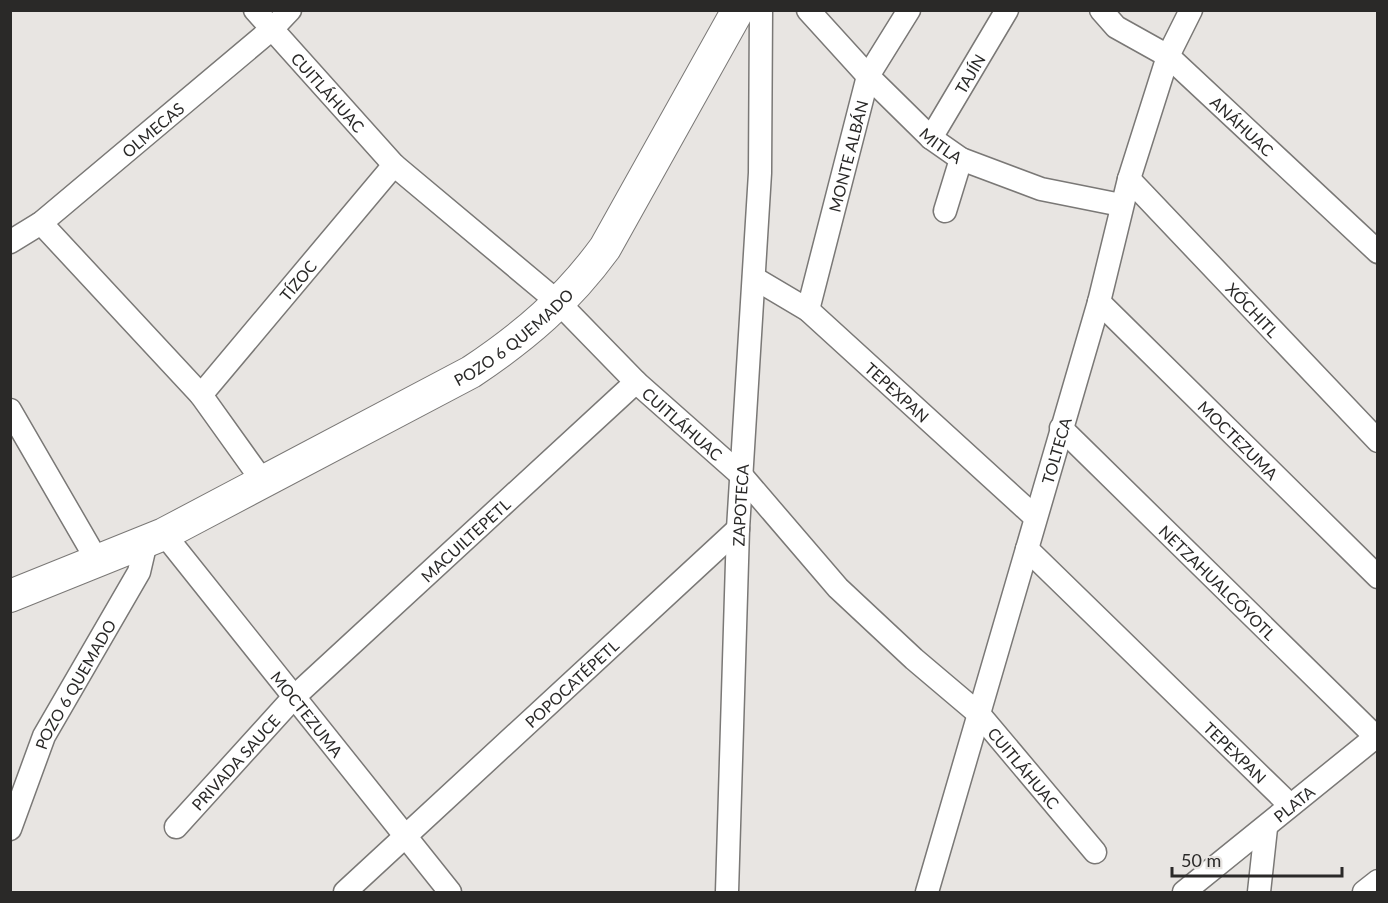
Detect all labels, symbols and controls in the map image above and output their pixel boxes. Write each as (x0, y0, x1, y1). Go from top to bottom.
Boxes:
street label: CUITLÁHUAC (288, 48, 369, 136)
street label: TAJÍN (950, 50, 988, 97)
street label: ANÁHUAC (1207, 92, 1278, 160)
street label: OLMECAS (118, 98, 187, 161)
street label: MONTE ALBÁN (824, 98, 871, 214)
street label: MITLA (916, 123, 966, 167)
street label: TÍZOC (275, 256, 320, 304)
street label: XÓCHITL (1223, 278, 1283, 341)
street label: POZO 6 QUEMADO (450, 284, 577, 389)
street label: TEPEXPAN (862, 358, 933, 426)
street label: CUITLÁHUAC (639, 383, 727, 464)
street label: MOCTEZUMA (1195, 396, 1282, 483)
street label: TOLTECA (1037, 415, 1074, 486)
street label: ZAPOTECA (728, 463, 752, 547)
street label: MACUILTEPETL (416, 494, 513, 585)
street label: NETZAHUALCÓYOTL (1156, 521, 1280, 643)
street label: POZO 6 QUEMADO (31, 616, 119, 752)
street label: POPOCATÉPETL (521, 635, 622, 731)
street label: MOCTEZUMA (268, 667, 348, 760)
street label: PRIVADA SAUCE (187, 710, 283, 813)
street label: TEPEXPAN (1200, 717, 1271, 787)
street label: CUITLÁHUAC (984, 723, 1064, 812)
street label: PLATA (1269, 781, 1318, 825)
scale bar (1172, 840, 1342, 878)
text: 50 m (1181, 849, 1221, 871)

